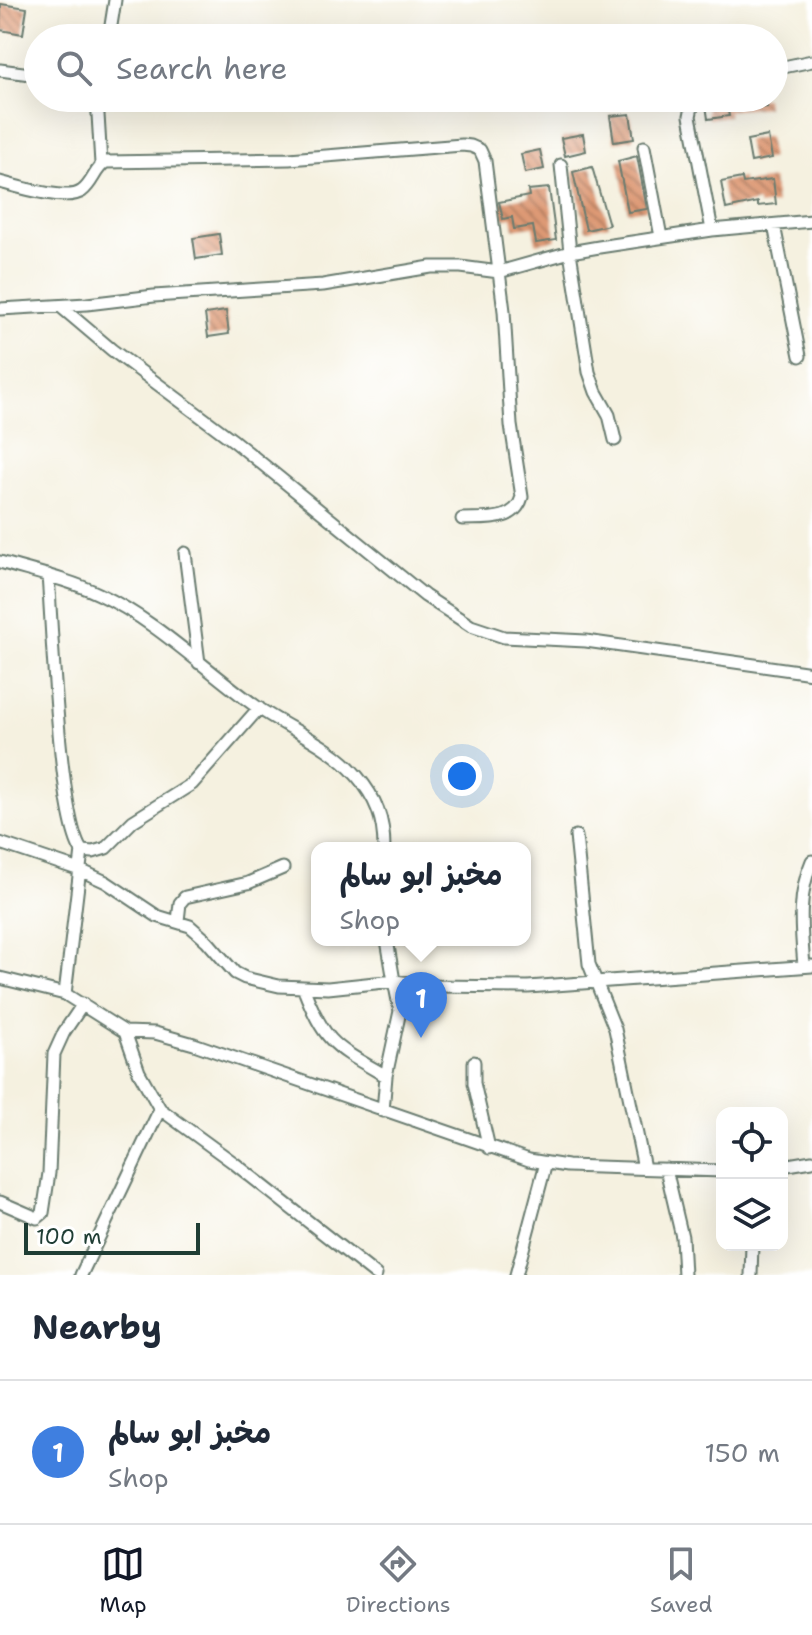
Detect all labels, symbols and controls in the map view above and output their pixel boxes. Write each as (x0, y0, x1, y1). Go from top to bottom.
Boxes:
search box (24, 24, 788, 112)
icon: search (52, 46, 96, 90)
text: Search here (116, 48, 287, 89)
your location (442, 756, 482, 796)
popup (311, 842, 531, 946)
text: مخبز ابو سالم (339, 854, 503, 895)
text: Shop (339, 902, 400, 937)
pin: 1 (395, 972, 447, 1038)
map controls (716, 1107, 788, 1251)
button: locate (716, 1107, 788, 1179)
button: layers (716, 1179, 788, 1251)
scale bar (24, 1219, 200, 1255)
text: 100 m (36, 1222, 102, 1251)
text: Nearby (32, 1304, 162, 1350)
text: مخبز ابو سالم (108, 1412, 271, 1453)
text: 1 (52, 1435, 64, 1470)
text: 150 m (704, 1435, 780, 1470)
text: Shop (108, 1460, 169, 1495)
tab: Map (100, 1542, 147, 1619)
tab: Directions (346, 1542, 451, 1619)
tab: Saved (650, 1542, 712, 1619)

